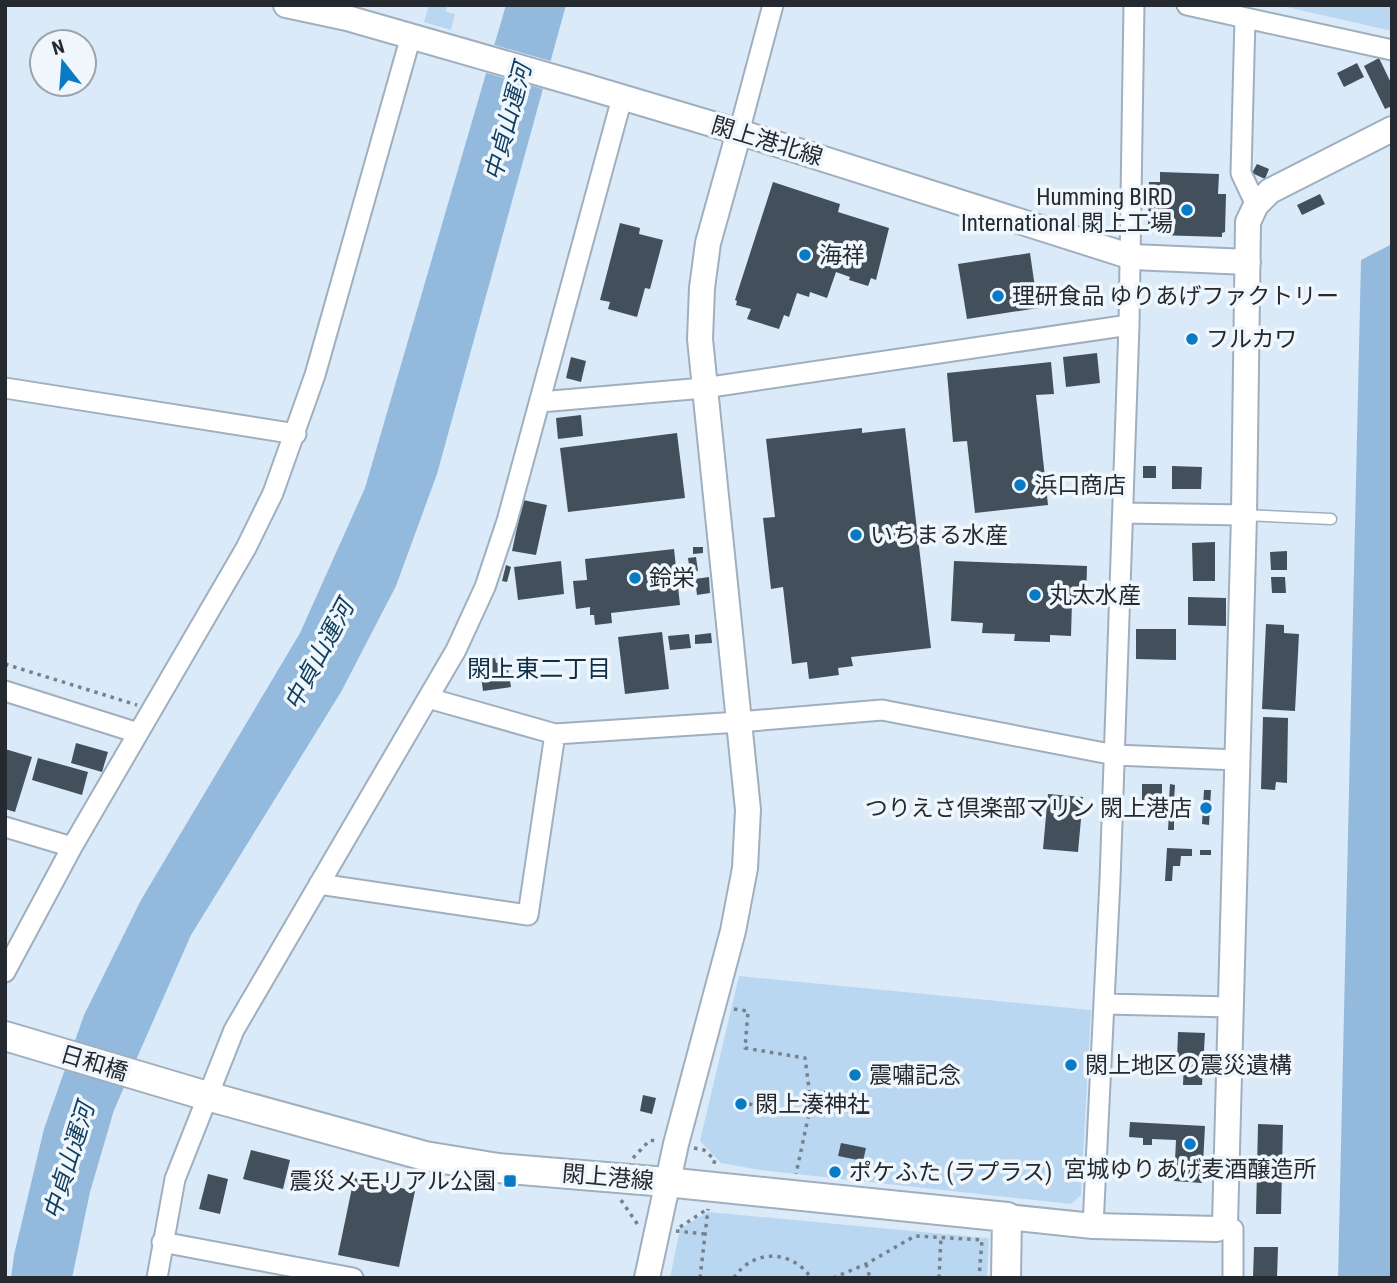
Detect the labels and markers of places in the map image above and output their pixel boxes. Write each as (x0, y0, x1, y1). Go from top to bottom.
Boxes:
place label: Humming BIRD International 閖上工場 (961, 184, 1173, 237)
marker: Humming BIRD International 閖上工場 (1179, 202, 1195, 218)
place label: 海祥 (819, 242, 865, 269)
marker: 海祥 (797, 247, 813, 263)
place label: 理研食品 ゆりあげファクトリー (1012, 283, 1339, 310)
marker: 理研食品 ゆりあげファクトリー (990, 288, 1006, 304)
place label: フルカワ (1206, 326, 1297, 353)
marker: フルカワ (1184, 331, 1200, 347)
place label: 浜口商店 (1034, 472, 1126, 499)
marker: 浜口商店 (1012, 477, 1028, 493)
place label: いちまる水産 (870, 522, 1008, 549)
marker: いちまる水産 (848, 527, 864, 543)
place label: 鈴栄 (649, 565, 695, 592)
marker: 鈴栄 (627, 570, 643, 586)
place label: 丸太水産 (1049, 582, 1141, 609)
marker: 丸太水産 (1027, 587, 1043, 603)
place label: つりえさ倶楽部マリン 閖上港店 (865, 795, 1192, 822)
marker: つりえさ倶楽部マリン 閖上港店 (1198, 800, 1214, 816)
place label: 閖上地区の震災遺構 (1085, 1052, 1292, 1079)
marker: 閖上地区の震災遺構 (1063, 1057, 1079, 1073)
place label: 震嘯記念 (869, 1062, 961, 1089)
marker: 震嘯記念 (847, 1067, 863, 1083)
place label: 閖上湊神社 (755, 1091, 870, 1118)
marker: 閖上湊神社 (733, 1096, 749, 1112)
marker: 宮城ゆりあげ麦酒醸造所 (1182, 1136, 1198, 1152)
place label: 宮城ゆりあげ麦酒醸造所 (1064, 1156, 1317, 1183)
place label: ポケふた (ラプラス) (849, 1159, 1052, 1186)
marker: ポケふた (ラプラス) (827, 1164, 843, 1180)
place label: 震災メモリアル公園 (289, 1168, 496, 1195)
marker: 震災メモリアル公園 (502, 1173, 518, 1189)

